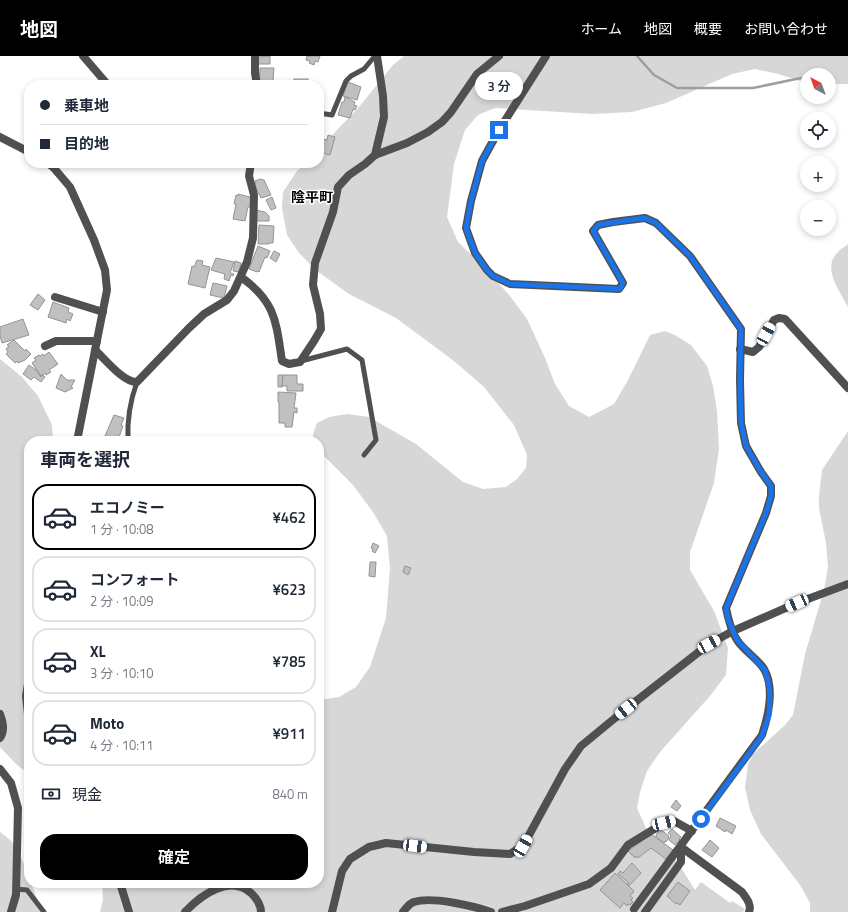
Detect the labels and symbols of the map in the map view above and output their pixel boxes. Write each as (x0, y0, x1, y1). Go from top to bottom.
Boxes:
north arrow (800, 68, 836, 104)
callout: 3 分 (475, 72, 523, 100)
route end (490, 121, 508, 139)
district label: 陰平町 (291, 186, 333, 207)
car (755, 321, 777, 347)
car (784, 593, 810, 613)
car (696, 633, 722, 655)
car (613, 697, 639, 721)
route start (692, 810, 710, 828)
car (651, 814, 677, 832)
car (512, 833, 534, 859)
car (402, 839, 428, 853)

